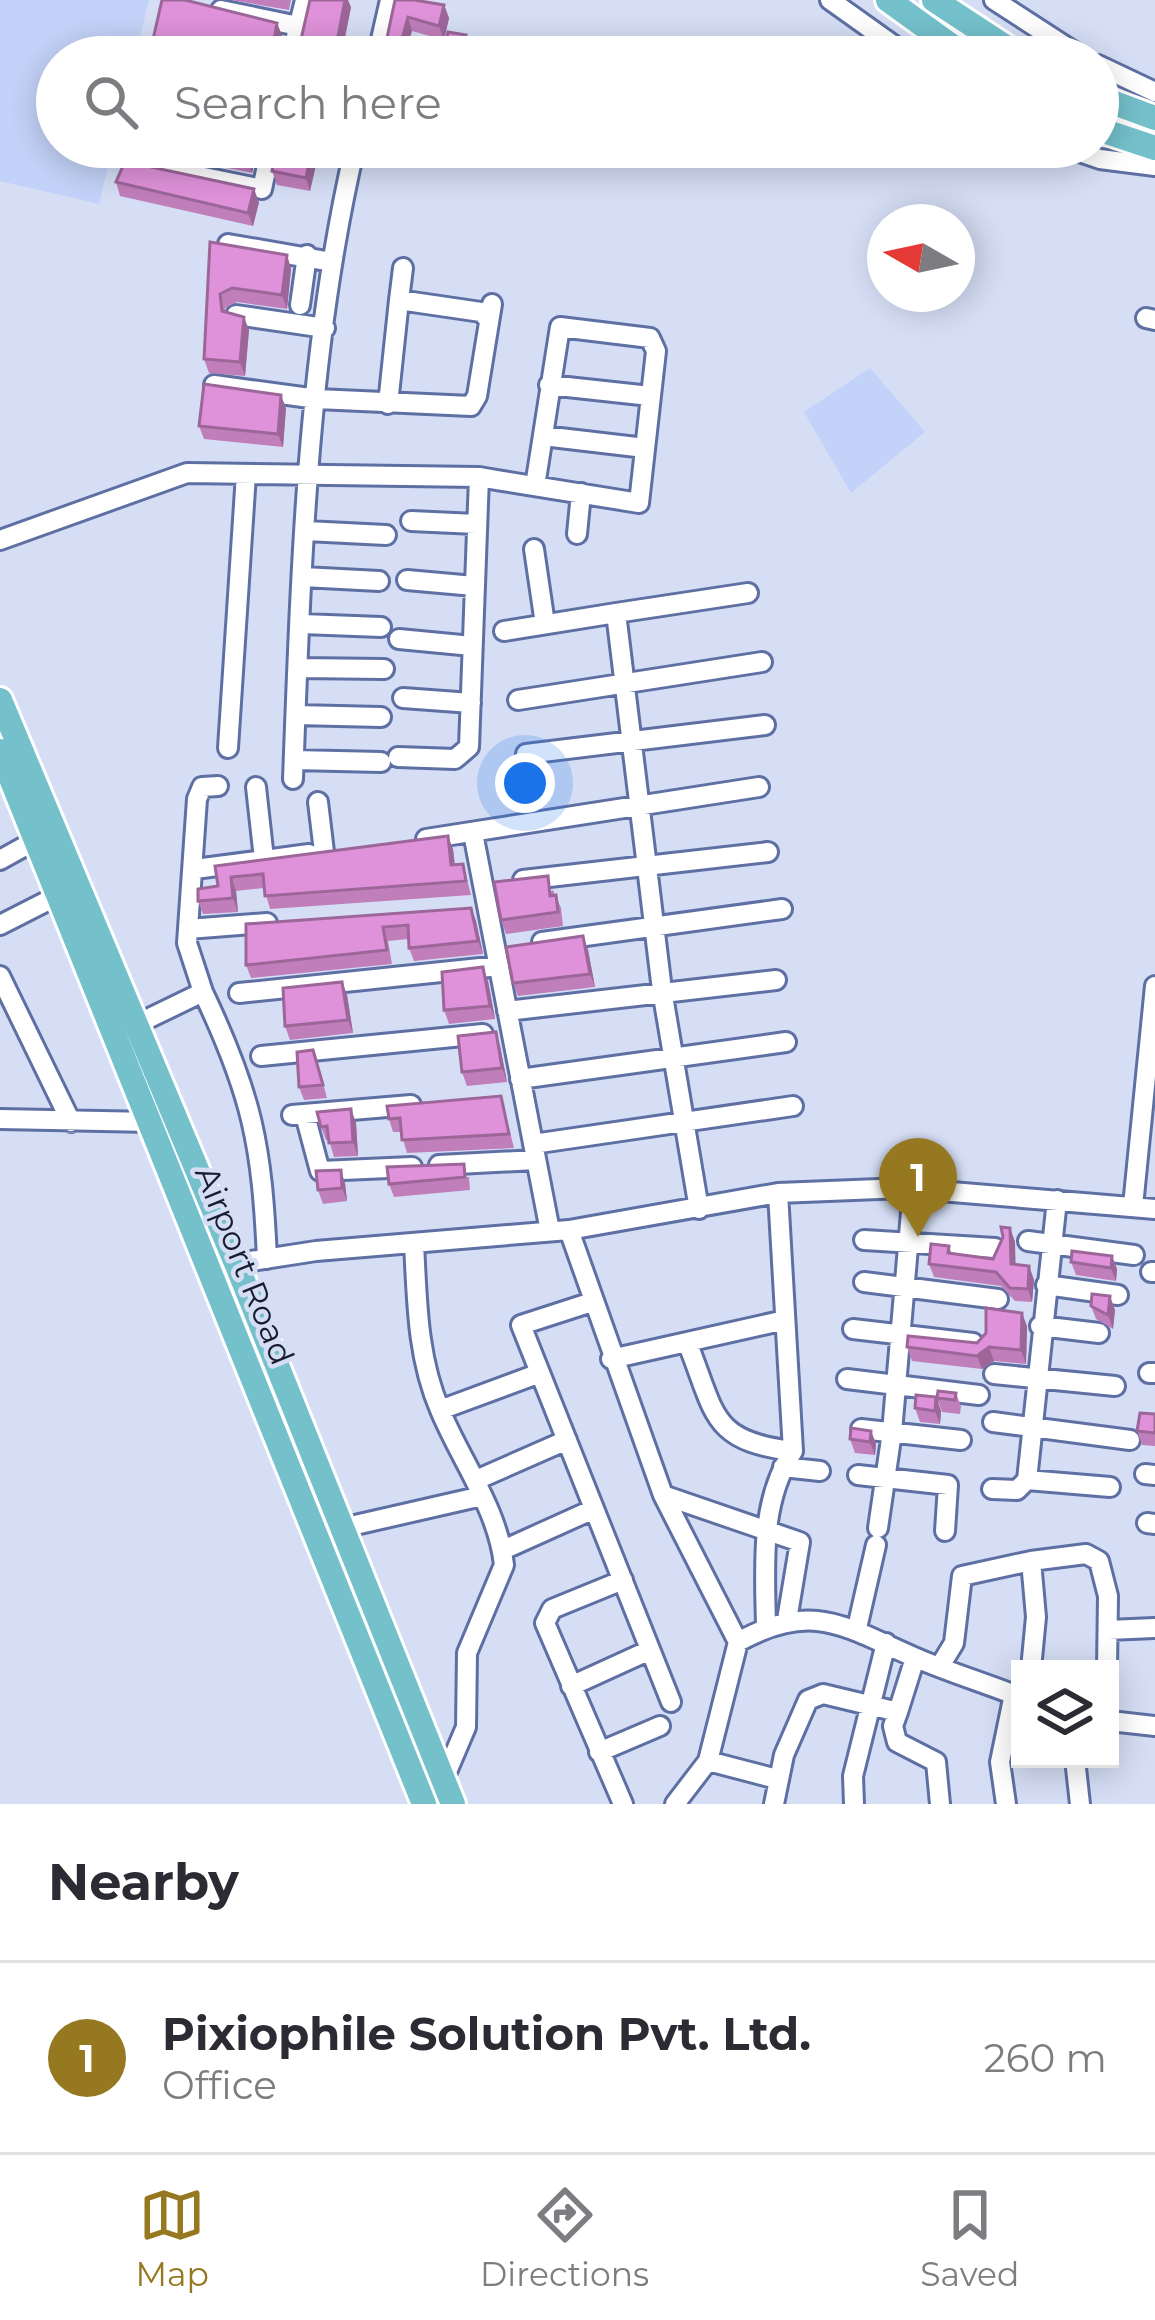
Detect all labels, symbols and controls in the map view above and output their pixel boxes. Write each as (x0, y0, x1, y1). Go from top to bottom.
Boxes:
search box (36, 36, 1119, 168)
icon: search (78, 69, 144, 135)
text: Search here (174, 75, 442, 130)
north arrow (867, 204, 975, 312)
your location (495, 753, 555, 813)
pin: 1 (879, 1138, 957, 1237)
street label: Airport Road (187, 1160, 303, 1370)
map controls (1011, 1660, 1119, 1768)
button: layers (1011, 1660, 1119, 1768)
text: Nearby (48, 1851, 239, 1913)
text: Pixiophile Solution Pvt. Ltd. (162, 2006, 811, 2061)
text: 1 (79, 2034, 95, 2082)
text: 260 m (984, 2034, 1107, 2082)
text: Office (162, 2061, 277, 2109)
tab: Map (136, 2182, 209, 2294)
tab: Directions (480, 2182, 649, 2294)
tab: Saved (920, 2182, 1019, 2294)

